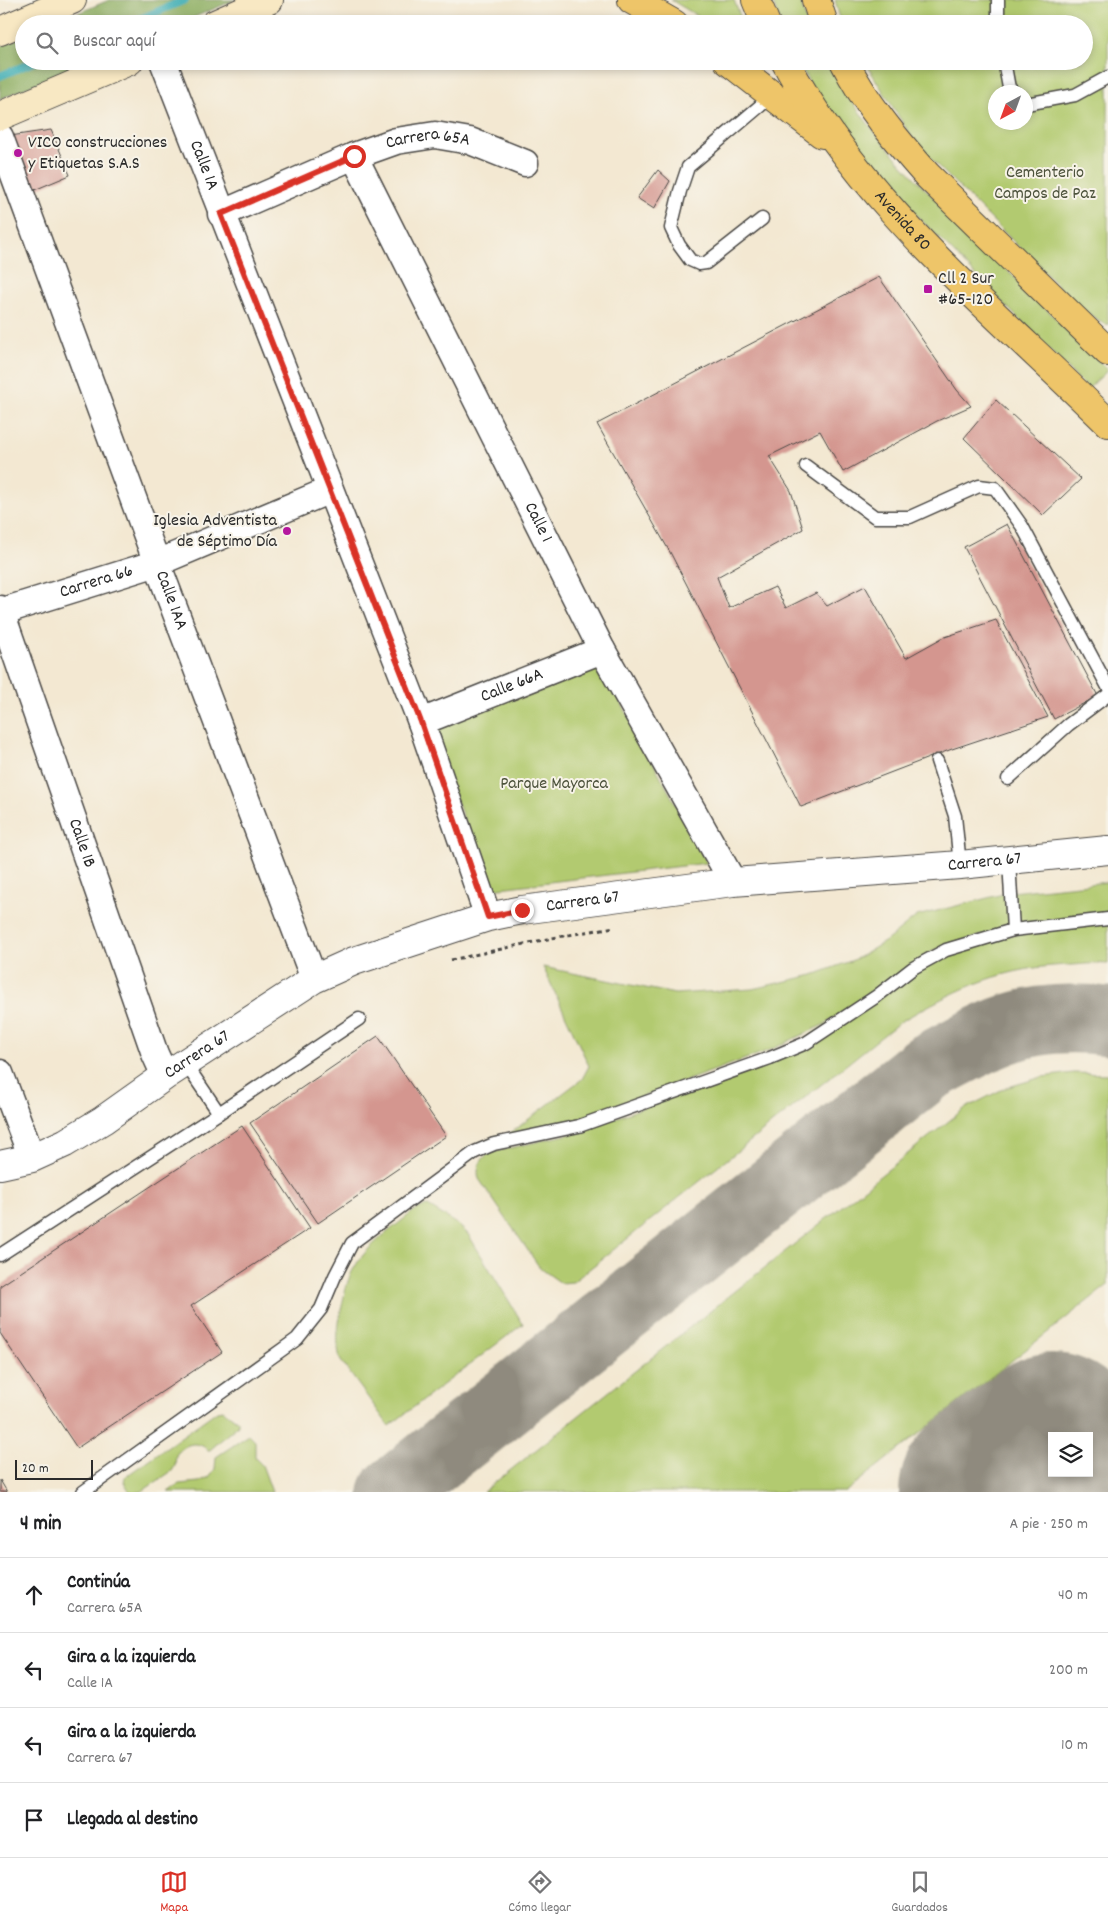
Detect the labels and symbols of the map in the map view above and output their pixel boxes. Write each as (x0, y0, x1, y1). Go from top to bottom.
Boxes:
north arrow (988, 85, 1033, 130)
street label: Carrera 65A (382, 122, 472, 156)
place label: VICO construcciones y Etiquetas S.A.S (28, 131, 167, 177)
street label: Calle 1A (183, 137, 225, 194)
route start (343, 145, 366, 168)
marker: VICO construcciones y Etiquetas S.A.S (12, 147, 24, 159)
park label: Cementerio Campos de Paz (994, 161, 1096, 207)
street label: Avenida 80 (868, 185, 937, 257)
place label: Cll 2 Sur #65-120 (938, 267, 994, 313)
marker: Cll 2 Sur #65-120 (922, 283, 934, 295)
street label: Calle 1 (517, 498, 559, 547)
place label: Iglesia Adventista de Séptimo Día (153, 509, 278, 555)
marker: Iglesia Adventista de Séptimo Día (281, 525, 293, 537)
street label: Carrera 66 (57, 559, 136, 605)
street label: Calle 1AA (149, 567, 194, 634)
street label: Calle 66A (477, 662, 547, 709)
park label: Parque Mayorca (500, 772, 608, 797)
street label: Calle 1B (61, 815, 102, 871)
street label: Carrera 67 (947, 846, 1023, 878)
street label: Carrera 67 (544, 885, 621, 919)
route end (511, 899, 534, 922)
street label: Carrera 67 (160, 1024, 235, 1086)
scale bar (15, 1457, 92, 1480)

